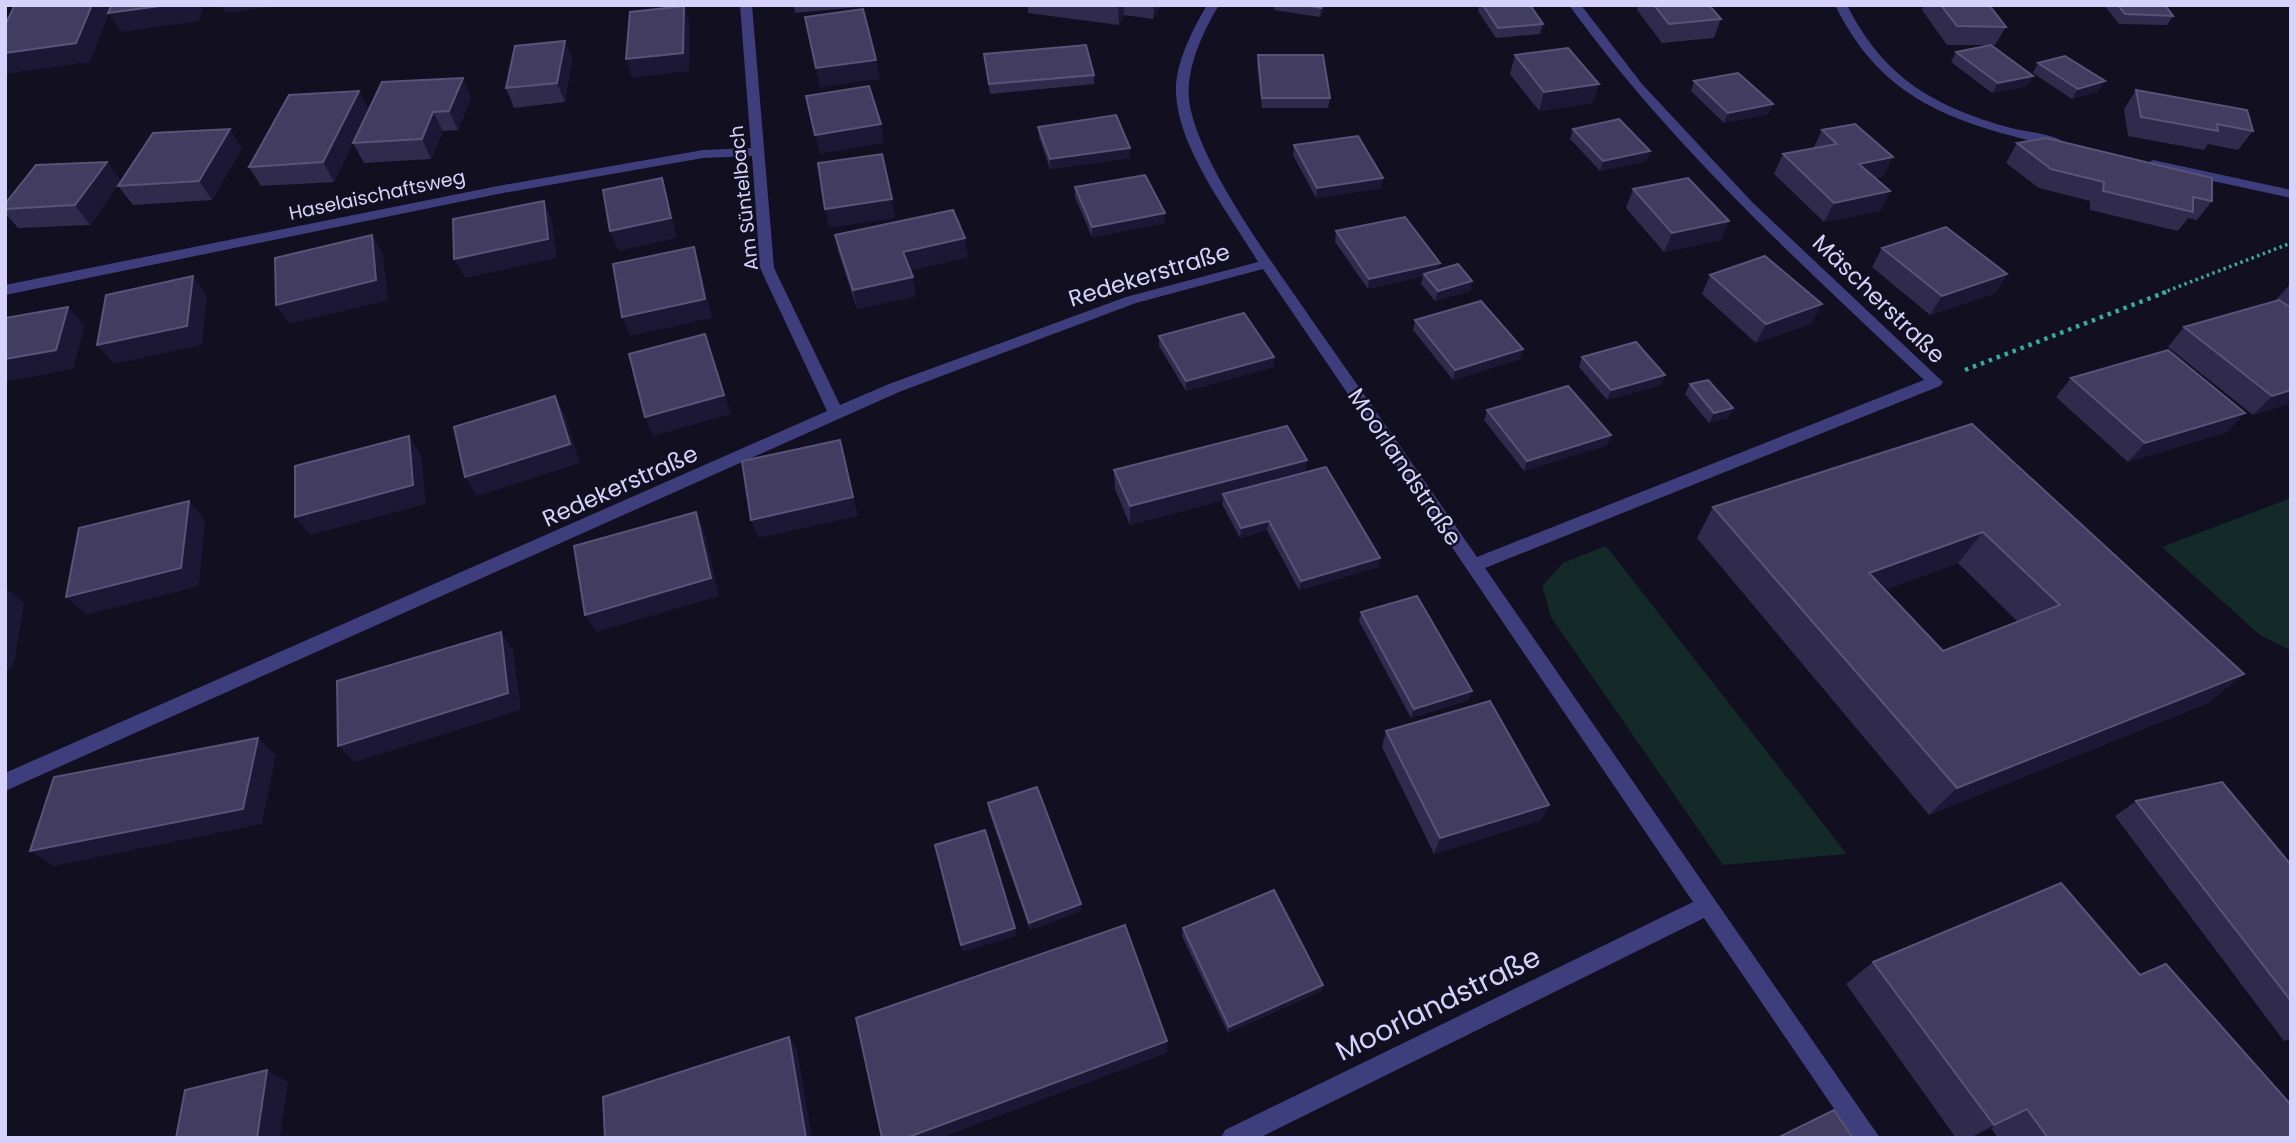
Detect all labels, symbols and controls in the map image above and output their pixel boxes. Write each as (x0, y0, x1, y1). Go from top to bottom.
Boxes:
street label: Am Süntelbach (723, 124, 765, 272)
street label: Haselaischaftsweg (286, 163, 468, 227)
street label: Mäscherstraße (1806, 227, 1952, 371)
street label: Redekerstraße (1064, 235, 1234, 315)
street label: Moorlandstraße (1340, 382, 1470, 552)
street label: Redekerstraße (537, 437, 703, 535)
street label: Moorlandstraße (1329, 937, 1547, 1071)

